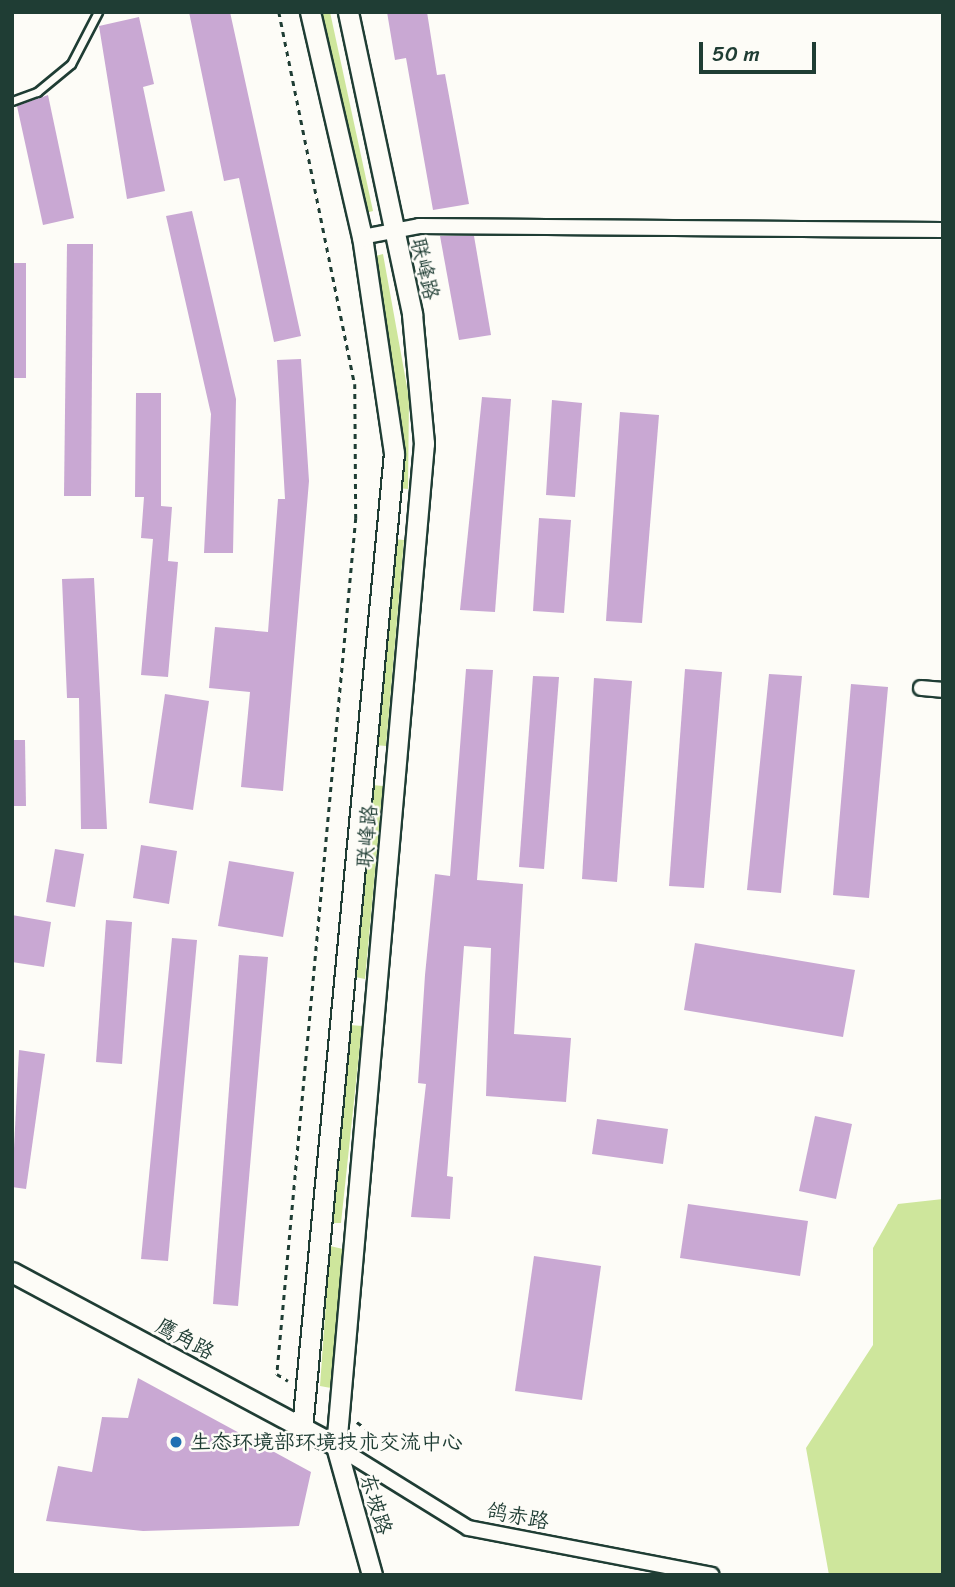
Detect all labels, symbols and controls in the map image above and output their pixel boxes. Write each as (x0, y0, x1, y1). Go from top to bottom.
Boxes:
scale bar (703, 28, 820, 72)
text: 50 m (712, 35, 760, 73)
street label: 联峰路 (406, 235, 444, 303)
street label: 联峰路 (352, 804, 382, 868)
street label: 鹰角路 (151, 1313, 219, 1365)
place label: 生态环境部环境技术交流中心 (190, 1429, 463, 1455)
marker: 生态环境部环境技术交流中心 (168, 1434, 184, 1450)
street label: 东坡路 (355, 1470, 397, 1538)
street label: 鸽赤路 (485, 1498, 551, 1534)

